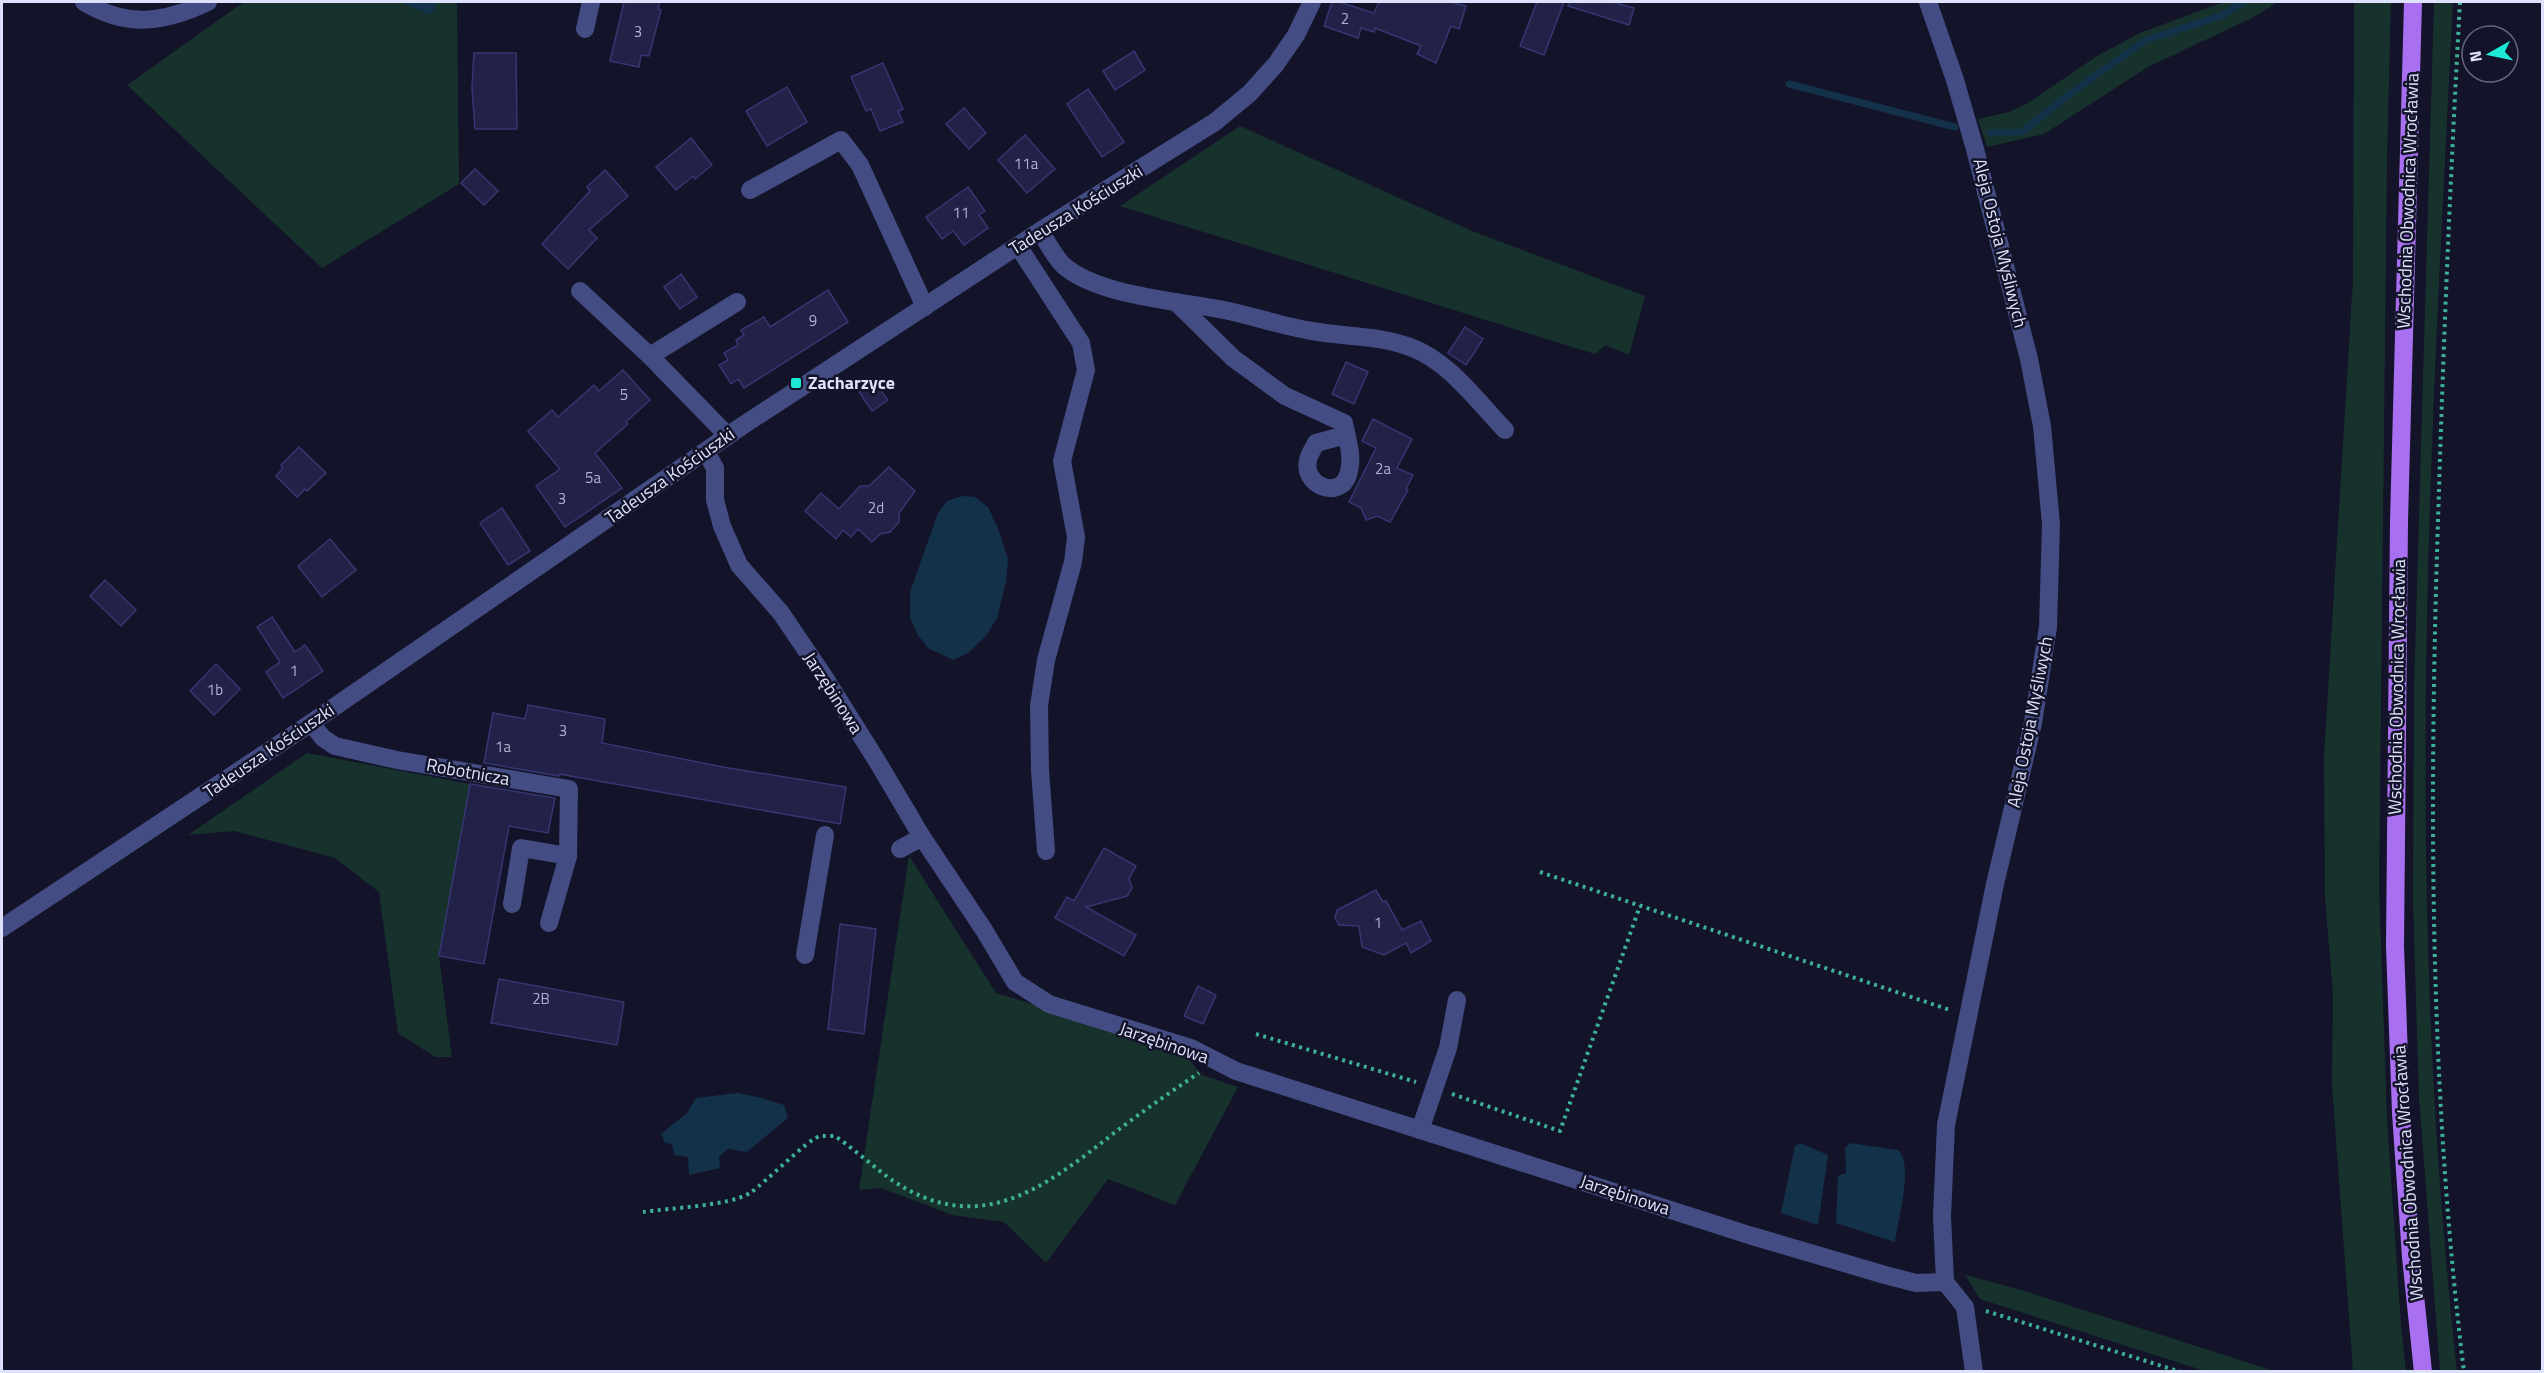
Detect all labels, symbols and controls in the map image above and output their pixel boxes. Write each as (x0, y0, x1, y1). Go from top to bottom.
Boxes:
house number: 2 (1341, 7, 1349, 30)
house number: 3 (634, 20, 642, 43)
north arrow (2460, 24, 2520, 84)
text: N (2462, 49, 2488, 64)
street label: Wschodnia Obwodnica Wrocławia (2390, 73, 2425, 329)
house number: 11a (1014, 152, 1039, 175)
street label: Aleja Ostoja Myśliwych (1966, 155, 2035, 330)
street label: Tadeusza Kościuszki (1004, 158, 1148, 262)
house number: 11 (953, 201, 969, 224)
house number: 9 (809, 309, 817, 332)
place label: Zacharzyce (808, 369, 895, 396)
marker: Zacharzyce (789, 376, 803, 390)
house number: 5 (620, 383, 628, 406)
street label: Tadeusza Kościuszki (599, 421, 740, 531)
house number: 2a (1375, 457, 1391, 480)
house number: 5a (585, 466, 601, 489)
house number: 3 (558, 487, 566, 510)
house number: 2d (868, 496, 884, 519)
street label: Wschodnia Obwodnica Wrocławia (2381, 559, 2412, 815)
street label: Aleja Ostoja Myśliwych (2000, 634, 2059, 810)
street label: Jarzębinowa (797, 646, 870, 739)
house number: 1 (290, 659, 298, 682)
house number: 1b (207, 678, 223, 701)
street label: Tadeusza Kościuszki (198, 697, 340, 805)
house number: 3 (559, 719, 567, 742)
house number: 1a (495, 735, 511, 758)
street label: Robotnicza (424, 751, 512, 792)
house number: 1 (1374, 911, 1382, 934)
house number: 2B (532, 987, 550, 1010)
street label: Jarzębinowa (1116, 1015, 1212, 1070)
street label: Wschodnia Obwodnica Wrocławia (2385, 1044, 2430, 1302)
street label: Jarzębinowa (1577, 1167, 1673, 1222)

